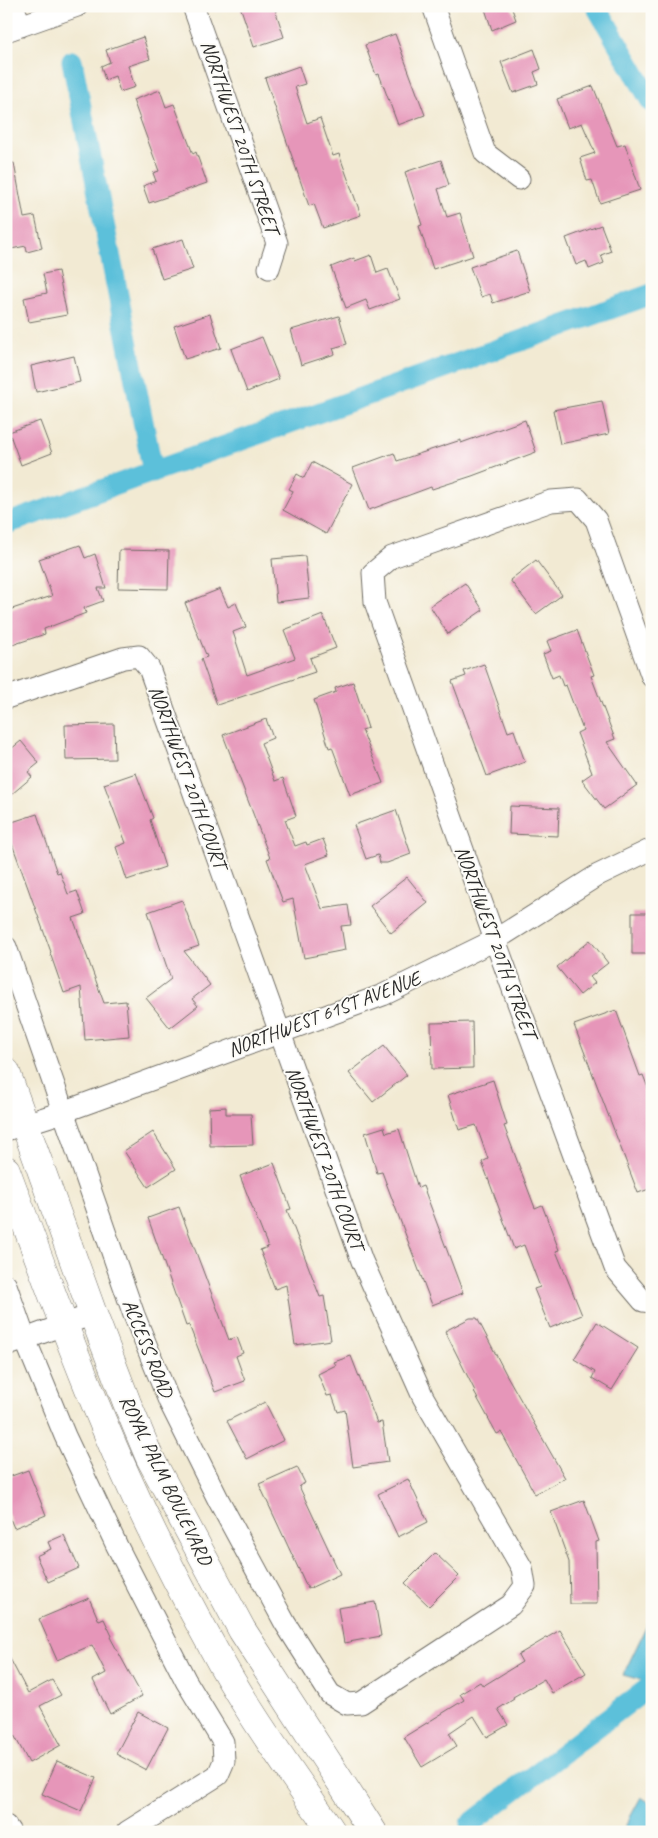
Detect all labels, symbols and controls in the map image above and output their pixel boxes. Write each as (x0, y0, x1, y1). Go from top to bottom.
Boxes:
street label: NORTHWEST 20TH STREET (195, 37, 286, 241)
street label: NORTHWEST 20TH COURT (143, 682, 234, 876)
street label: NORTHWEST 20TH STREET (450, 843, 544, 1046)
street label: NORTHWEST 61ST AVENUE (224, 965, 426, 1062)
street label: NORTHWEST 20TH COURT (280, 1063, 371, 1257)
street label: ACCESS ROAD (117, 1295, 180, 1403)
street label: ROYAL PALM BOULEVARD (114, 1391, 219, 1570)

